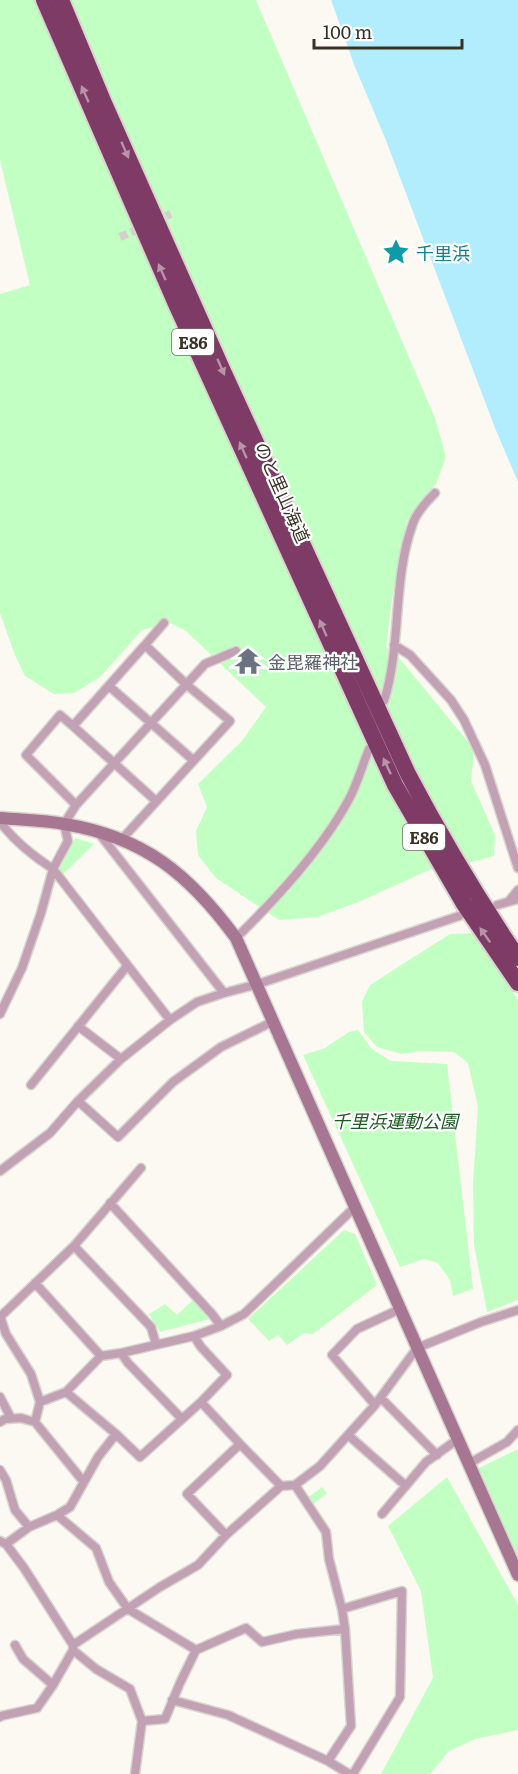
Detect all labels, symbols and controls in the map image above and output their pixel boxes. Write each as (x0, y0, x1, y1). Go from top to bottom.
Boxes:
scale bar (314, 12, 462, 50)
text: 100 m (323, 18, 372, 45)
one-way arrow (80, 85, 89, 102)
one-way arrow (120, 142, 130, 160)
place icon: 千里浜 (381, 237, 411, 267)
place label: 千里浜 (416, 239, 470, 266)
one-way arrow (158, 264, 167, 281)
road number: E86 (172, 329, 214, 355)
one-way arrow (217, 358, 226, 376)
street label: のと里山海道 (249, 437, 317, 547)
one-way arrow (238, 442, 247, 459)
one-way arrow (318, 618, 328, 636)
temple icon: 金毘羅神社 (233, 646, 263, 676)
place label: 金毘羅神社 (268, 648, 358, 675)
one-way arrow (382, 758, 391, 775)
road number: E86 (403, 824, 445, 850)
one-way arrow (479, 927, 491, 943)
park label: 千里浜運動公園 (332, 1107, 461, 1134)

